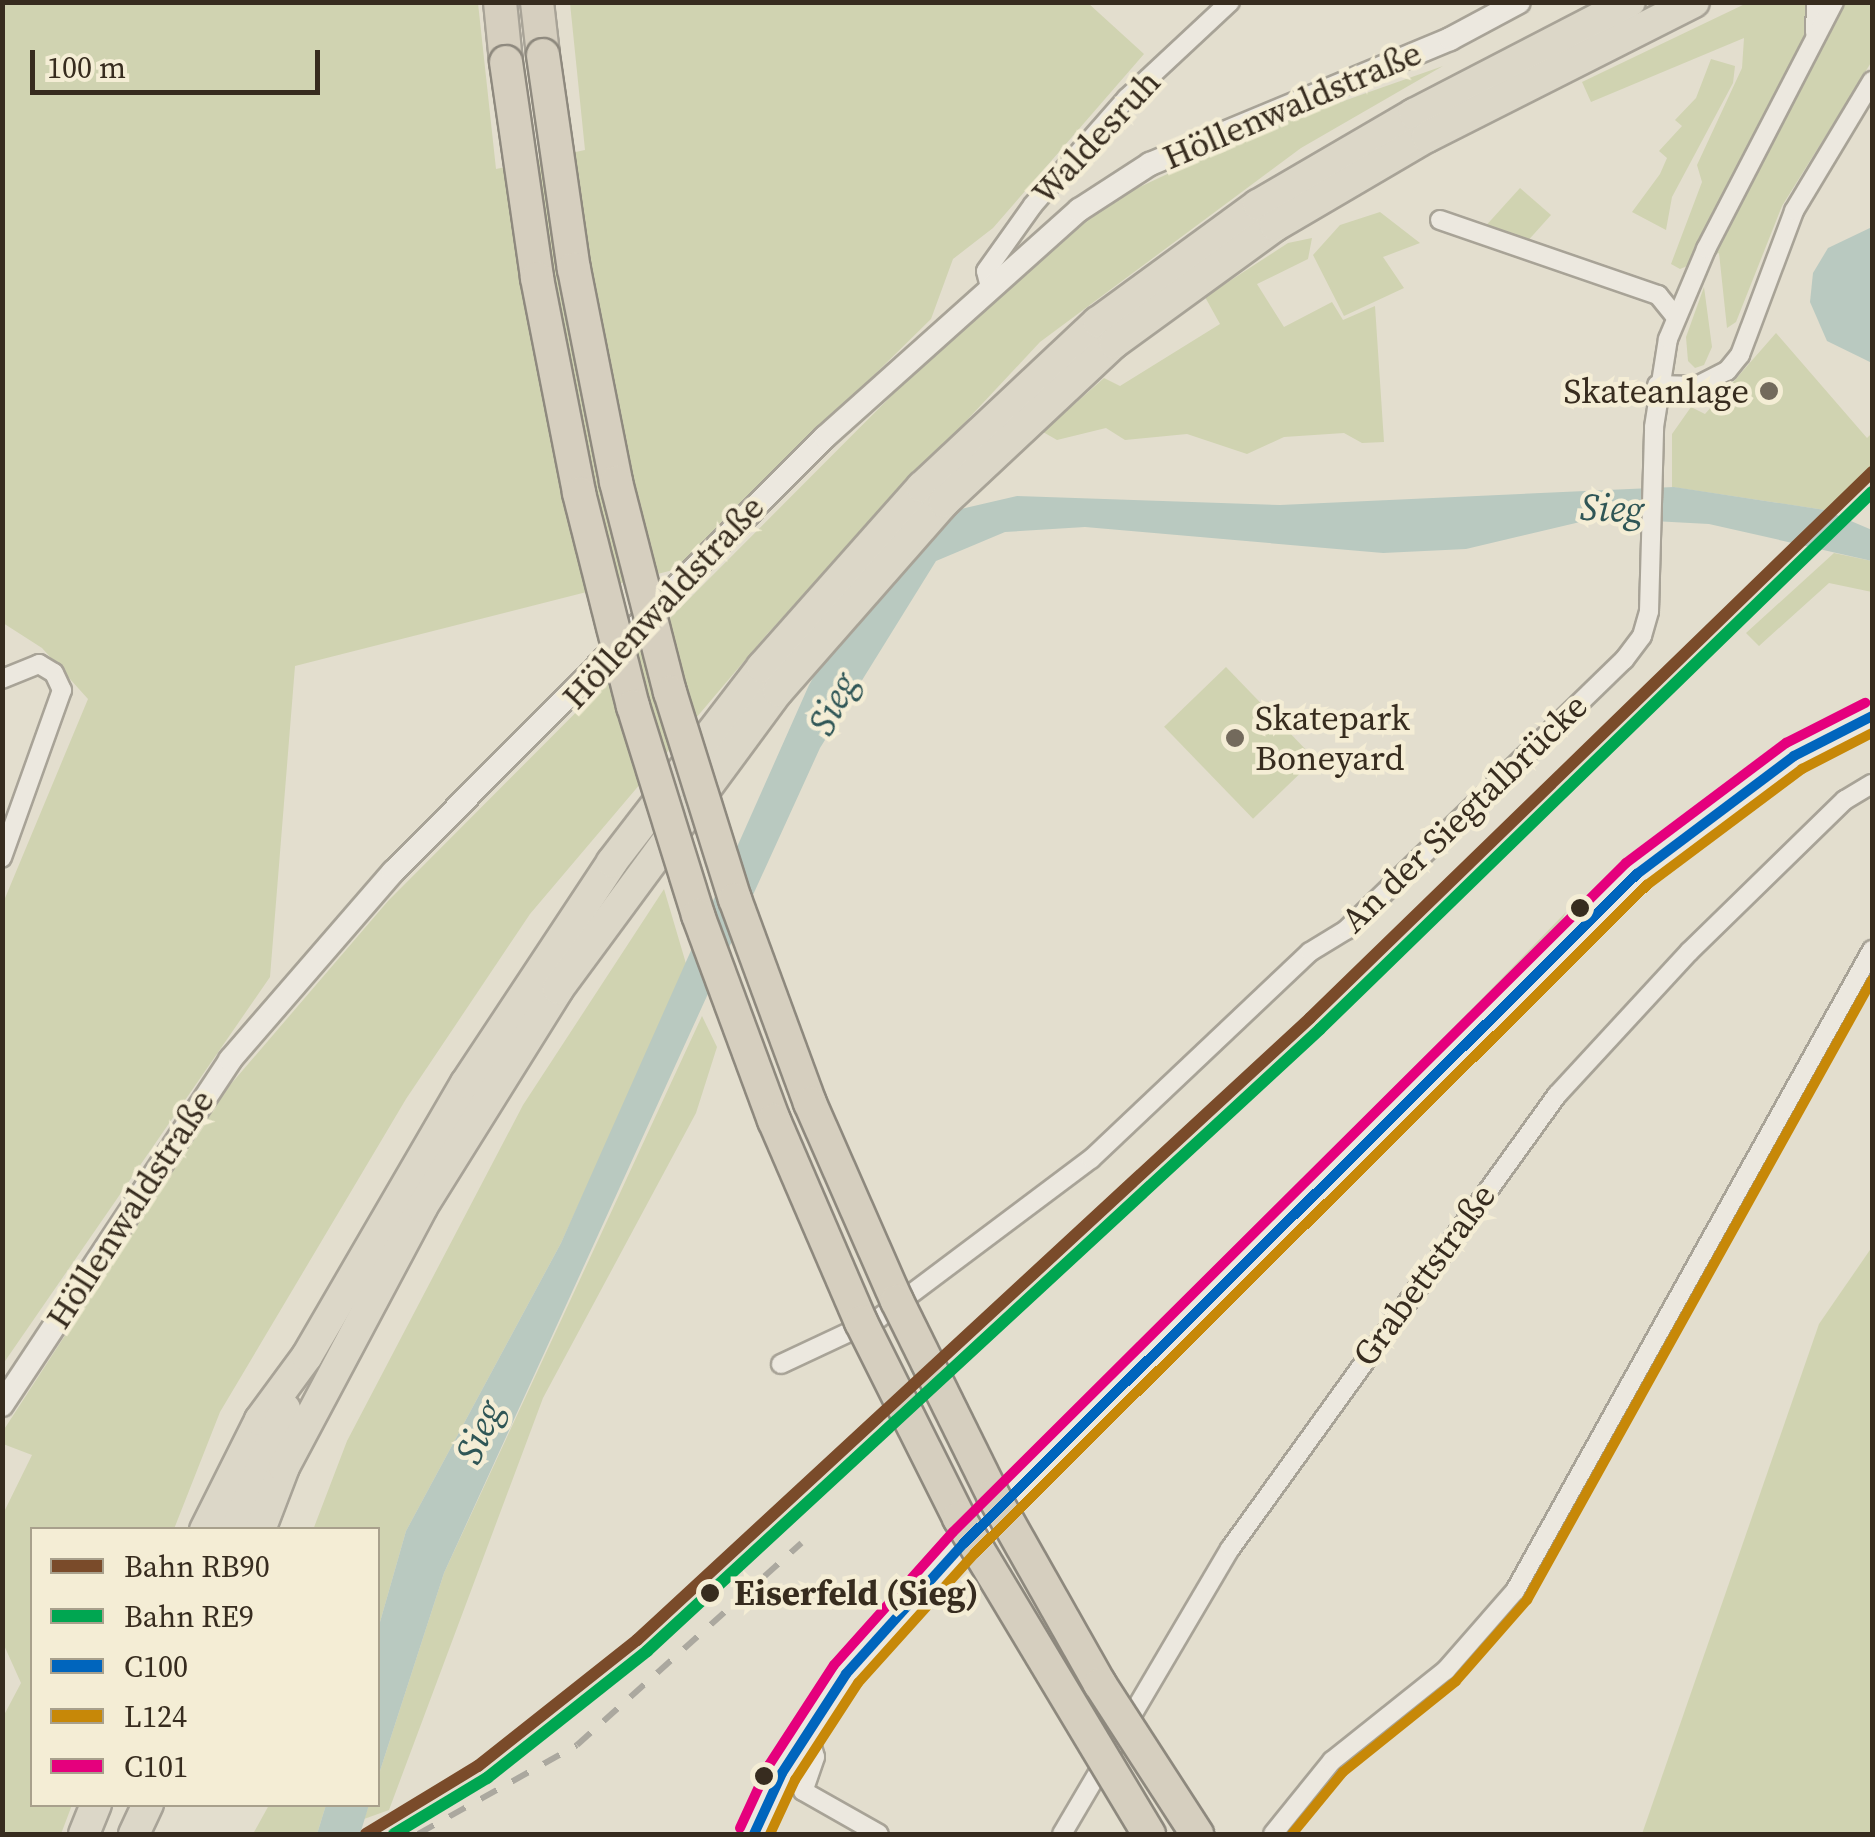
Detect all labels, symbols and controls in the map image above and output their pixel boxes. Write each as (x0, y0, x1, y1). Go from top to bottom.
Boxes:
scale bar (35, 30, 325, 92)
street label: Höllenwaldstraße (1157, 32, 1427, 178)
text: 100 m (47, 47, 126, 88)
street label: Waldesruh (1023, 61, 1169, 213)
place label: Skateanlage (1564, 370, 1749, 412)
marker: Skateanlage (1758, 380, 1780, 402)
water label: Sieg (1579, 485, 1645, 533)
street label: Höllenwaldstraße (553, 487, 773, 717)
water label: Sieg (799, 665, 869, 743)
street label: An der Siegtalbrücke (1332, 685, 1596, 941)
place label: Skatepark Boneyard (1255, 697, 1410, 779)
marker: Skatepark Boneyard (1224, 727, 1246, 749)
unlabelled marker (1570, 898, 1590, 918)
street label: Höllenwaldstraße (37, 1082, 223, 1336)
street label: Grabettstraße (1344, 1176, 1504, 1374)
water label: Sieg (446, 1394, 514, 1470)
legend (30, 1527, 380, 1807)
text: Bahn RB90 (124, 1546, 270, 1587)
place label: Eiserfeld (Sieg) (734, 1572, 979, 1614)
marker: Eiserfeld (Sieg) (695, 1578, 725, 1608)
text: Bahn RE9 (124, 1596, 254, 1637)
text: C100 (124, 1646, 188, 1687)
text: L124 (124, 1696, 187, 1737)
text: C101 (124, 1746, 188, 1787)
unlabelled marker (754, 1766, 774, 1786)

